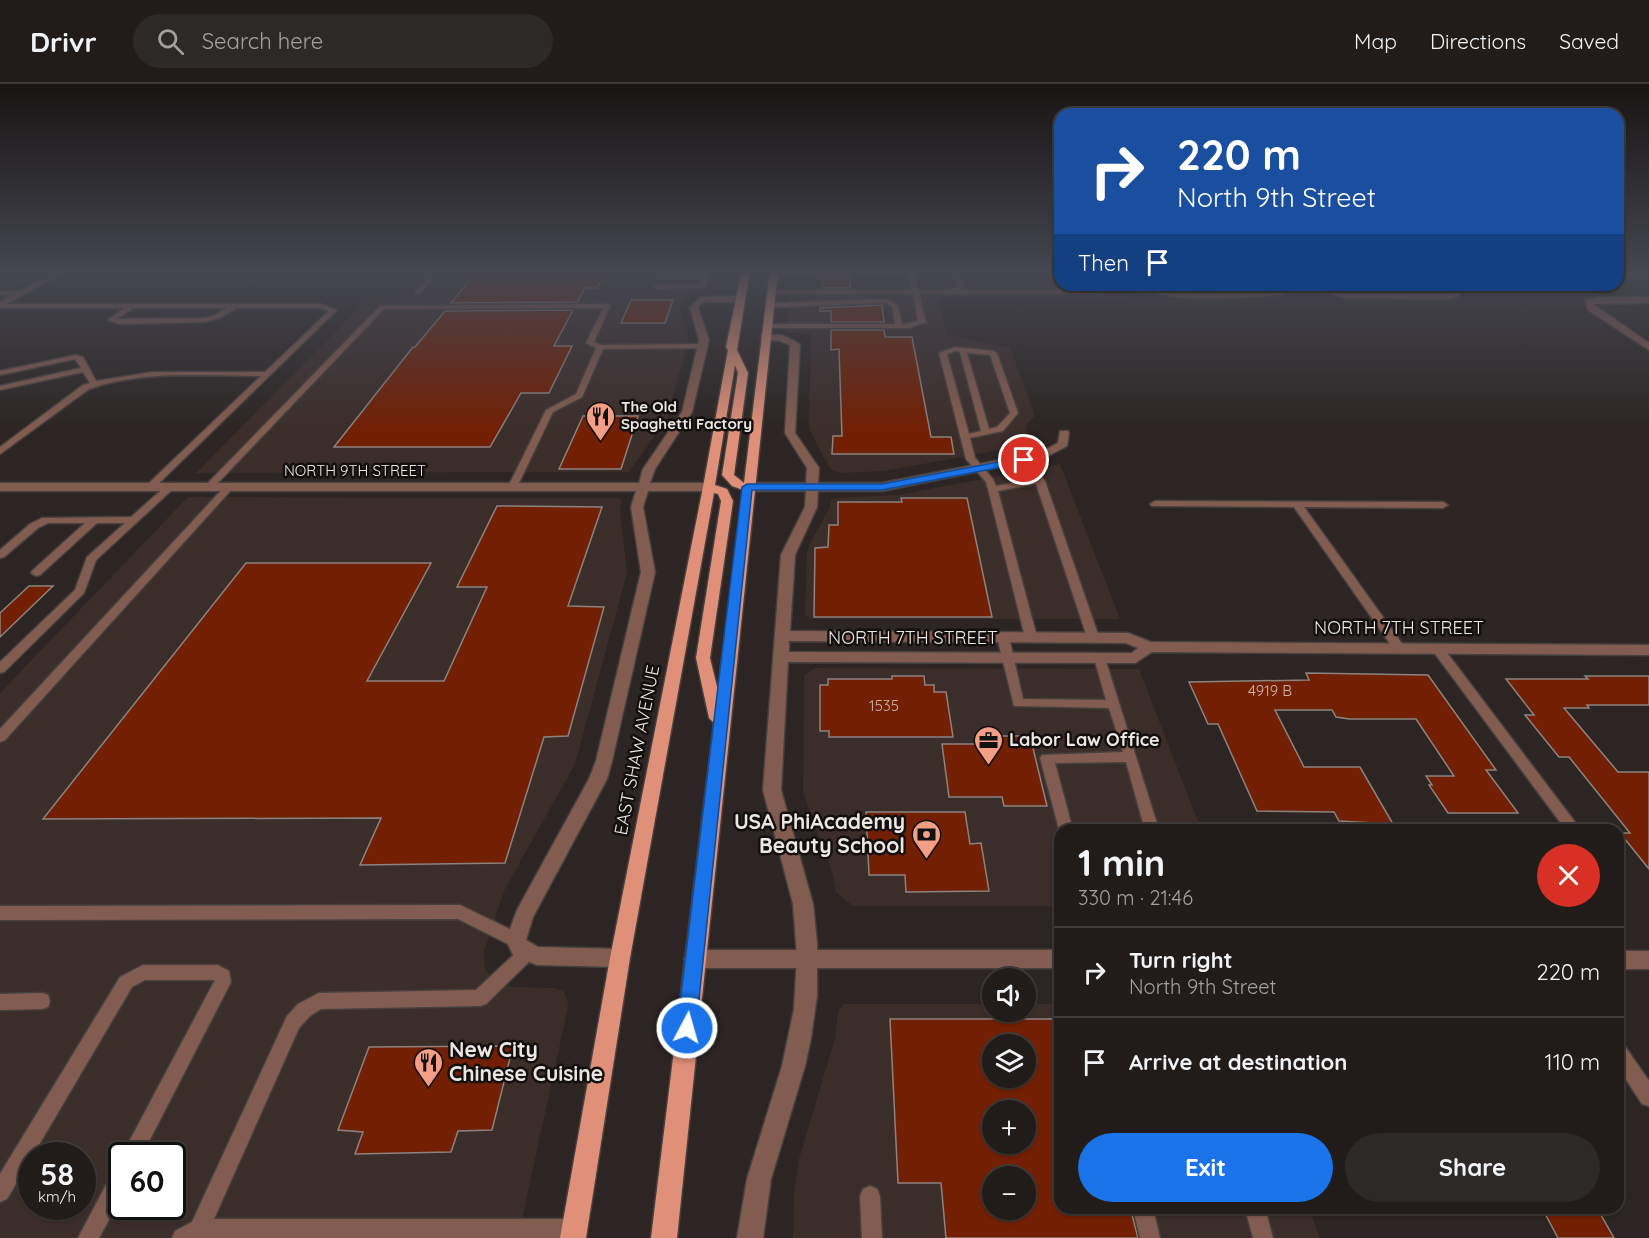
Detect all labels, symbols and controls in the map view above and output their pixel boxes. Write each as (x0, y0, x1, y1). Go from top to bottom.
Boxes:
search box (133, 14, 553, 68)
text: Drivr (30, 24, 97, 59)
icon: search (154, 25, 187, 58)
text: Search here (202, 27, 323, 55)
text: Map (1354, 28, 1397, 54)
text: Directions (1430, 28, 1526, 54)
text: Saved (1559, 28, 1619, 54)
text: 220 m (1177, 128, 1301, 181)
icon: right (1078, 132, 1156, 210)
text: North 9th Street (1177, 180, 1376, 214)
icon: arrive (1141, 246, 1174, 279)
text: Then (1078, 249, 1129, 277)
place label: The Old Spaghetti Factory (621, 397, 752, 433)
restaurant icon: The Old Spaghetti Factory (584, 400, 616, 442)
pin (998, 434, 1049, 485)
icon: arrive (1007, 443, 1040, 476)
street label: NORTH 9TH STREET (284, 461, 426, 480)
street label: NORTH 7TH STREET (1314, 616, 1484, 639)
street label: NORTH 7TH STREET (828, 626, 998, 649)
street label: EAST SHAW AVENUE (609, 663, 664, 837)
house number: 4919 B (1248, 681, 1292, 700)
house number: 1535 (869, 696, 899, 715)
office icon: Labor Law Office (972, 724, 1004, 766)
place label: Labor Law Office (1009, 728, 1160, 751)
place label: USA PhiAcademy Beauty School (734, 808, 905, 858)
bank icon: USA PhiAcademy Beauty School (910, 818, 942, 860)
text: 1 min (1078, 840, 1165, 885)
button: close (1537, 844, 1600, 907)
text: 330 m · 21:46 (1078, 885, 1193, 910)
text: Turn right (1129, 946, 1233, 974)
icon: right (1078, 956, 1111, 989)
text: 220 m (1536, 958, 1600, 986)
map controls (982, 968, 1036, 1220)
button: sound (982, 968, 1036, 1022)
text: North 9th Street (1129, 974, 1276, 999)
position arrow (655, 996, 719, 1060)
button: layers (982, 1034, 1036, 1088)
place label: New City Chinese Cuisine (449, 1036, 603, 1086)
restaurant icon: New City Chinese Cuisine (412, 1046, 444, 1088)
icon: arrive (1078, 1046, 1111, 1079)
text: Arrive at destination (1129, 1048, 1347, 1076)
text: 110 m (1545, 1048, 1600, 1076)
button: + (982, 1100, 1036, 1154)
button: Exit (1078, 1133, 1333, 1202)
button: Share (1345, 1133, 1600, 1202)
speed limit sign: 60 (108, 1142, 186, 1220)
text: 58 (40, 1155, 74, 1193)
button: − (982, 1166, 1036, 1220)
text: km/h (38, 1187, 76, 1206)

